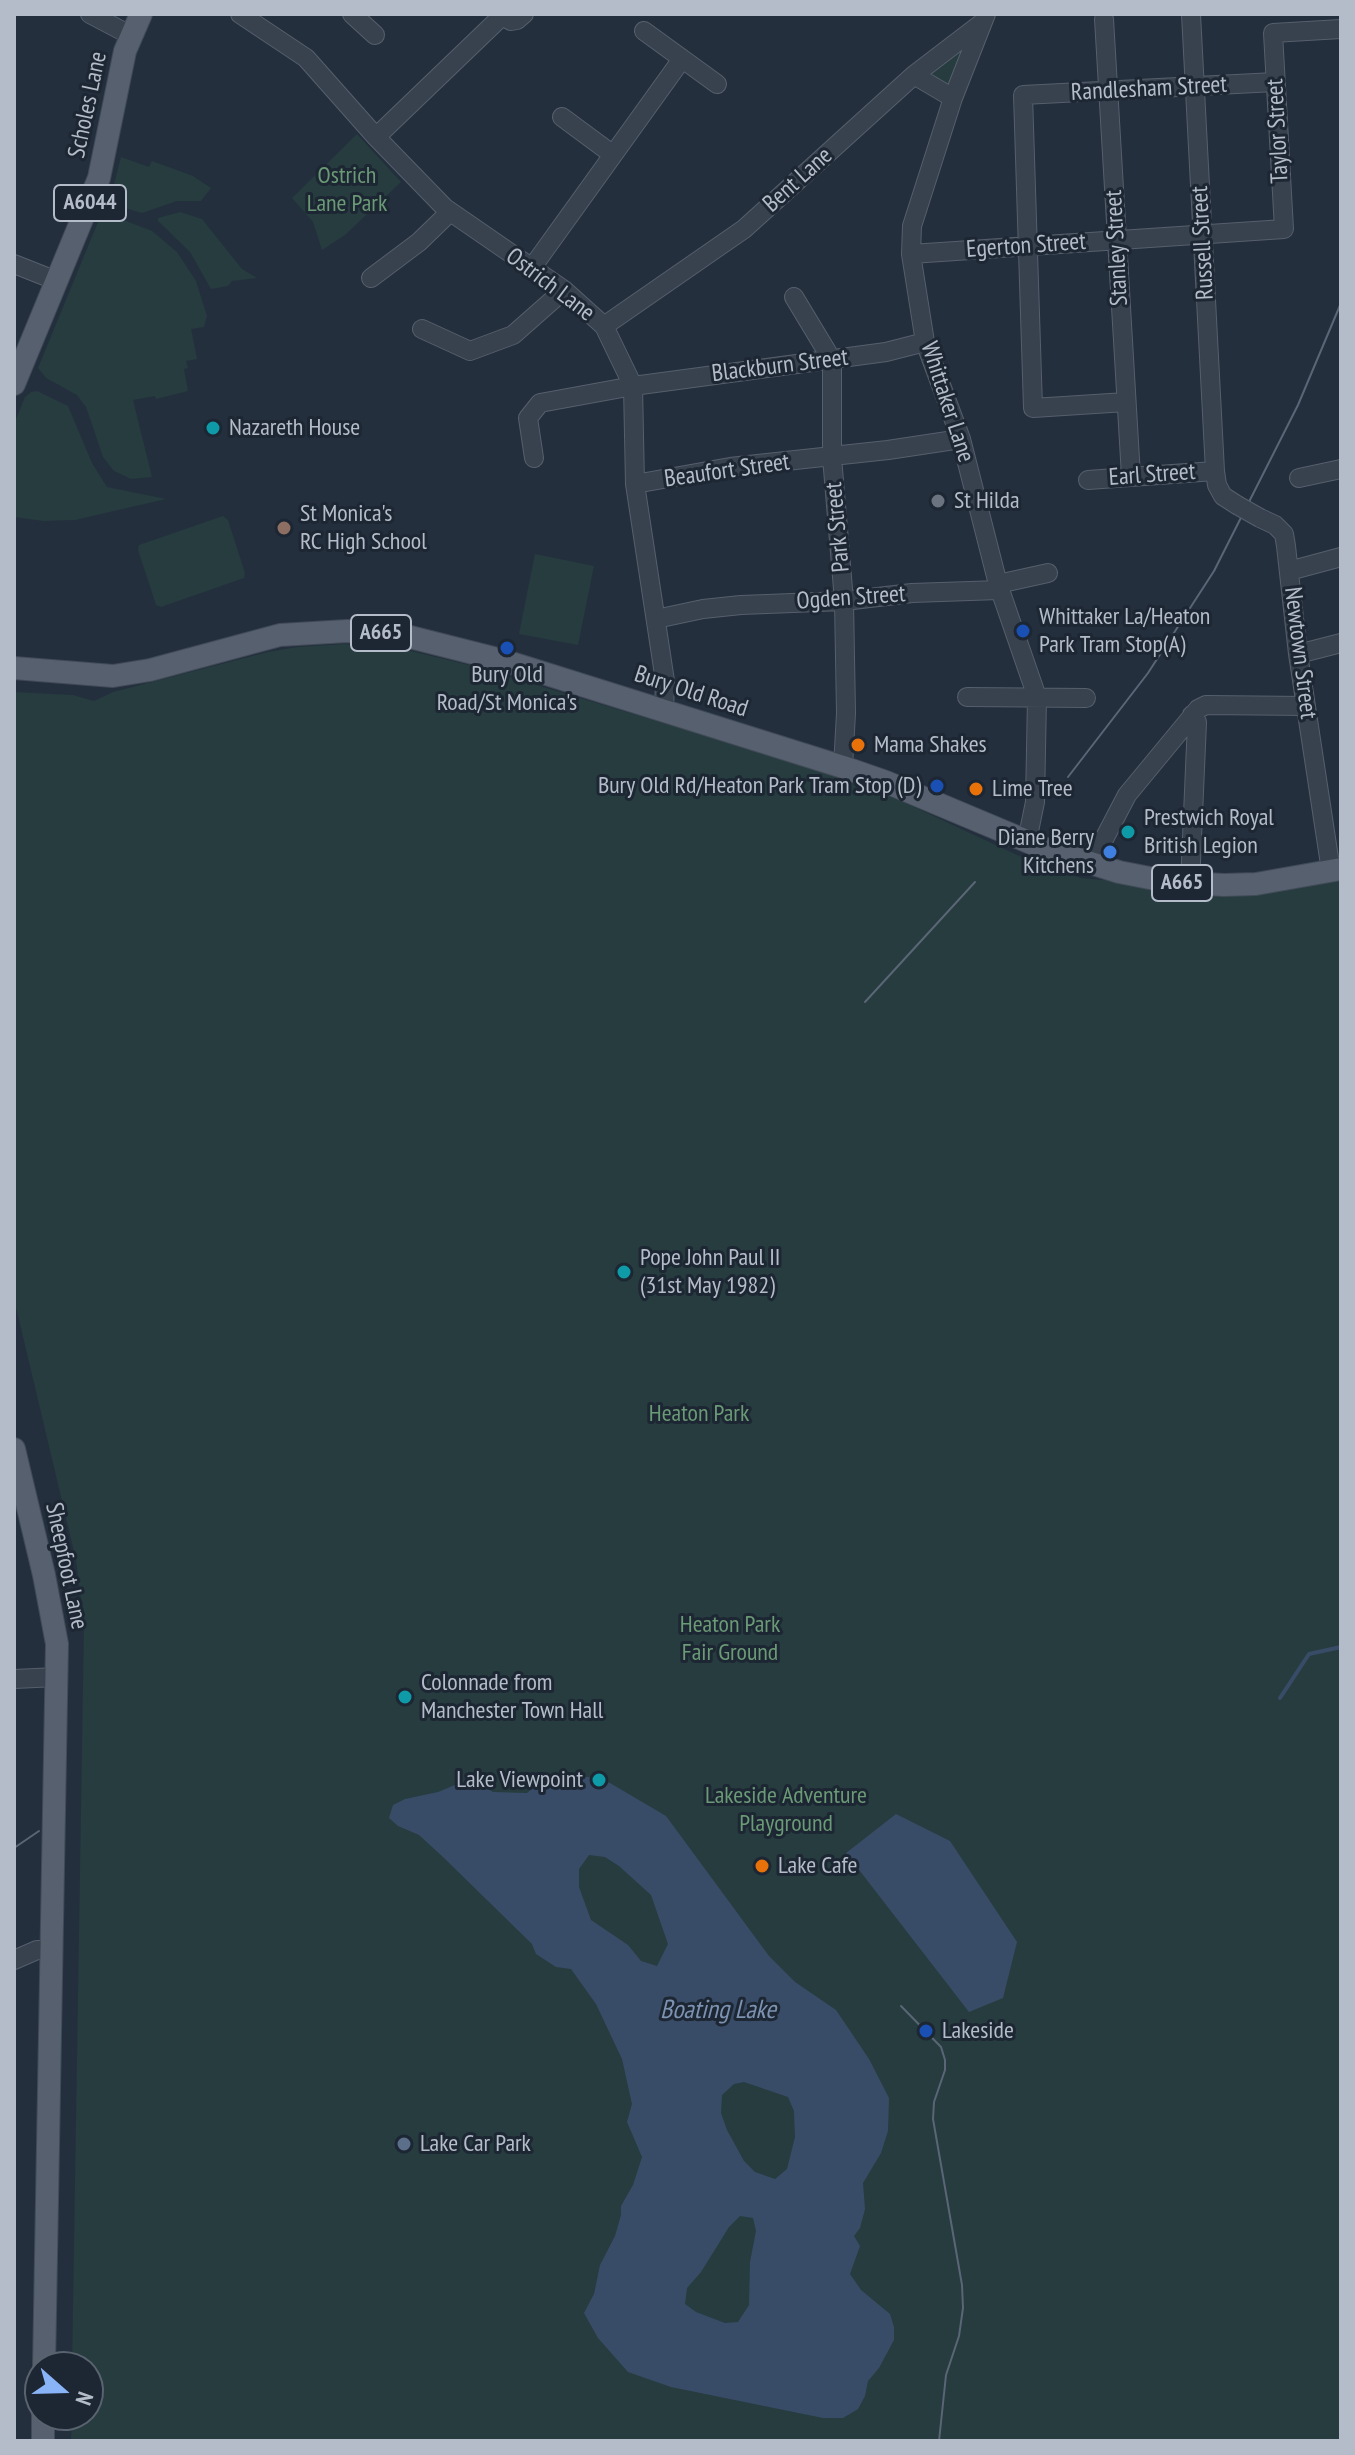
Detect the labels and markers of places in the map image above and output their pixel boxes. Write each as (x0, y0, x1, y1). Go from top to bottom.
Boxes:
place label: Nazareth House (229, 414, 360, 442)
marker: Nazareth House (204, 419, 222, 437)
place label: St Hilda (954, 487, 1020, 515)
marker: St Hilda (929, 492, 947, 510)
place label: St Monica's RC High School (300, 500, 427, 556)
marker: St Monica's RC High School (275, 519, 293, 537)
place label: Whittaker La/Heaton Park Tram Stop(A) (1039, 603, 1210, 659)
marker: Whittaker La/Heaton Park Tram Stop(A) (1014, 622, 1032, 640)
marker: Bury Old Road/St Monica's (498, 639, 516, 657)
place label: Bury Old Road/St Monica's (437, 661, 577, 717)
place label: Mama Shakes (874, 731, 987, 759)
marker: Mama Shakes (849, 736, 867, 754)
place label: Bury Old Rd/Heaton Park Tram Stop (D) (598, 772, 921, 800)
place label: Lime Tree (992, 775, 1073, 803)
marker: Bury Old Rd/Heaton Park Tram Stop (D) (928, 777, 946, 795)
marker: Lime Tree (967, 780, 985, 798)
place label: Prestwich Royal British Legion (1144, 804, 1274, 860)
marker: Prestwich Royal British Legion (1119, 823, 1137, 841)
place label: Diane Berry Kitchens (998, 824, 1094, 880)
marker: Diane Berry Kitchens (1101, 843, 1119, 861)
place label: Pope John Paul II (31st May 1982) (640, 1244, 780, 1300)
marker: Pope John Paul II (31st May 1982) (615, 1263, 633, 1281)
place label: Colonnade from Manchester Town Hall (421, 1669, 603, 1725)
marker: Colonnade from Manchester Town Hall (396, 1688, 414, 1706)
place label: Lake Viewpoint (456, 1766, 583, 1794)
marker: Lake Viewpoint (590, 1771, 608, 1789)
place label: Lake Cafe (778, 1852, 857, 1880)
marker: Lake Cafe (753, 1857, 771, 1875)
place label: Lakeside (942, 2017, 1014, 2045)
marker: Lakeside (917, 2022, 935, 2040)
place label: Lake Car Park (420, 2130, 531, 2158)
marker: Lake Car Park (395, 2135, 413, 2153)

